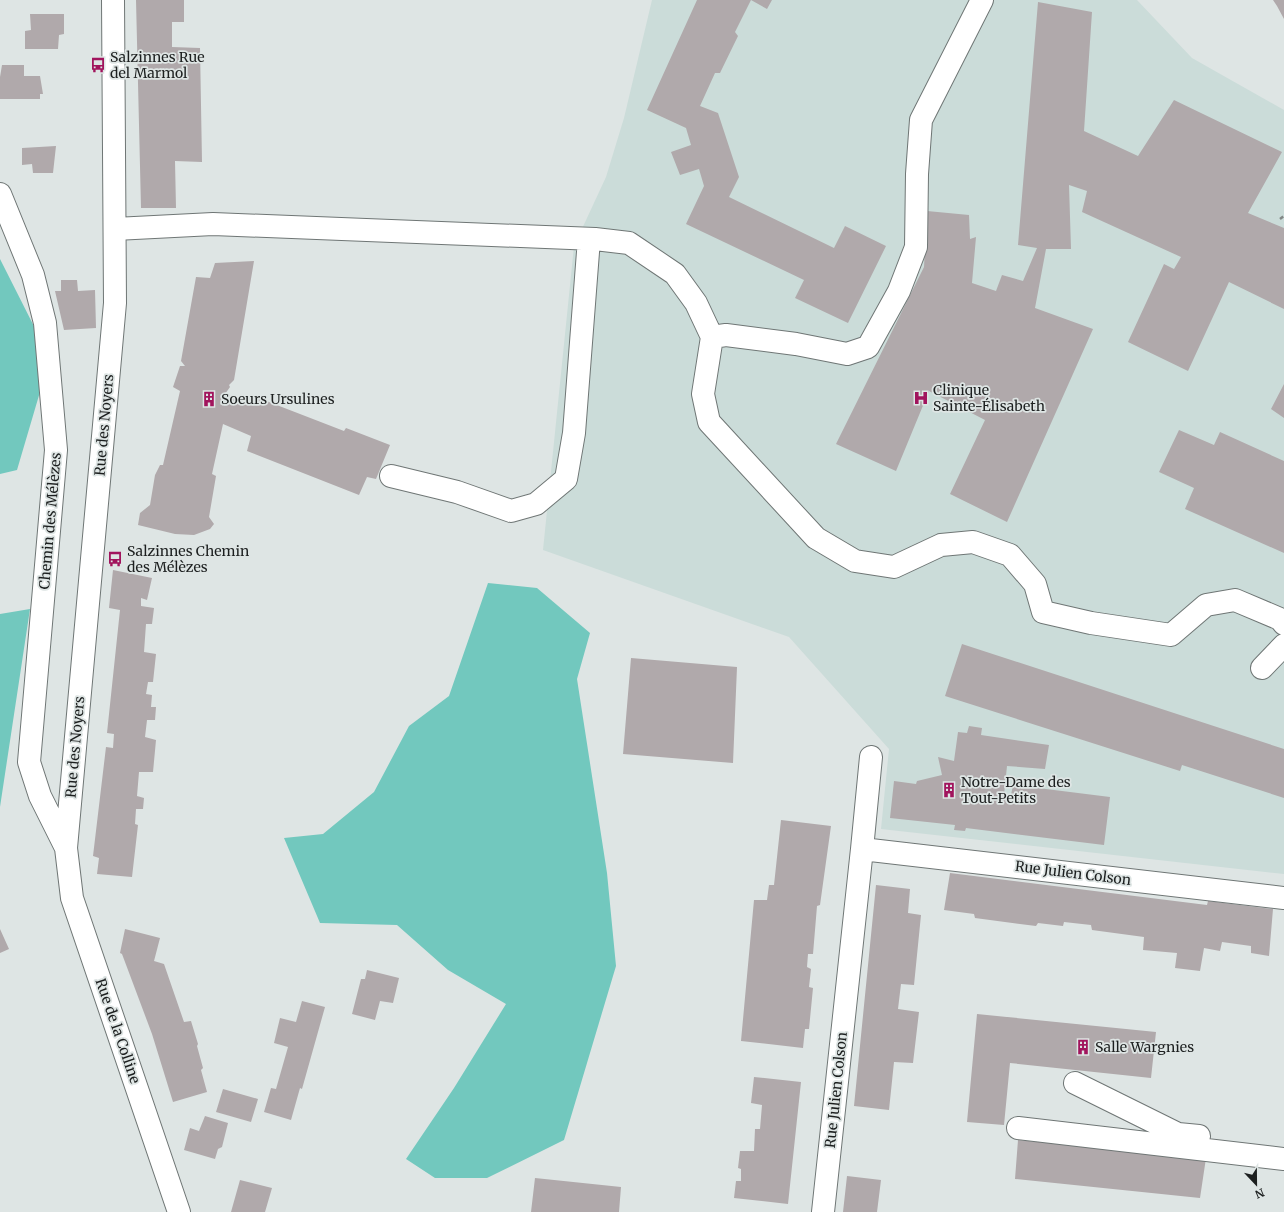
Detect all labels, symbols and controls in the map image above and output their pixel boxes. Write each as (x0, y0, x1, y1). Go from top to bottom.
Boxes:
place label: Salzinnes Rue del Marmol (110, 48, 204, 82)
bus stop icon: Salzinnes Rue del Marmol (89, 56, 107, 74)
street label: Rue des Noyers (91, 373, 117, 477)
place label: Clinique Sainte-Élisabeth (933, 381, 1045, 415)
hospital icon: Clinique Sainte-Élisabeth (912, 389, 930, 407)
building icon: Soeurs Ursulines (200, 390, 218, 408)
place label: Soeurs Ursulines (221, 390, 335, 408)
street label: Chemin des Mélèzes (35, 452, 65, 590)
place label: Salzinnes Chemin des Mélèzes (127, 542, 249, 576)
bus stop icon: Salzinnes Chemin des Mélèzes (106, 550, 124, 568)
street label: Rue des Noyers (62, 695, 88, 799)
place label: Notre-Dame des Tout-Petits (961, 773, 1071, 807)
building icon: Notre-Dame des Tout-Petits (940, 781, 958, 799)
street label: Rue Julien Colson (1014, 857, 1132, 889)
street label: Rue de la Colline (92, 976, 144, 1086)
street label: Rue Julien Colson (821, 1031, 851, 1149)
building icon: Salle Wargnies (1074, 1038, 1092, 1056)
place label: Salle Wargnies (1095, 1038, 1194, 1056)
north arrow (1236, 1164, 1276, 1204)
text: N (1253, 1185, 1266, 1202)

